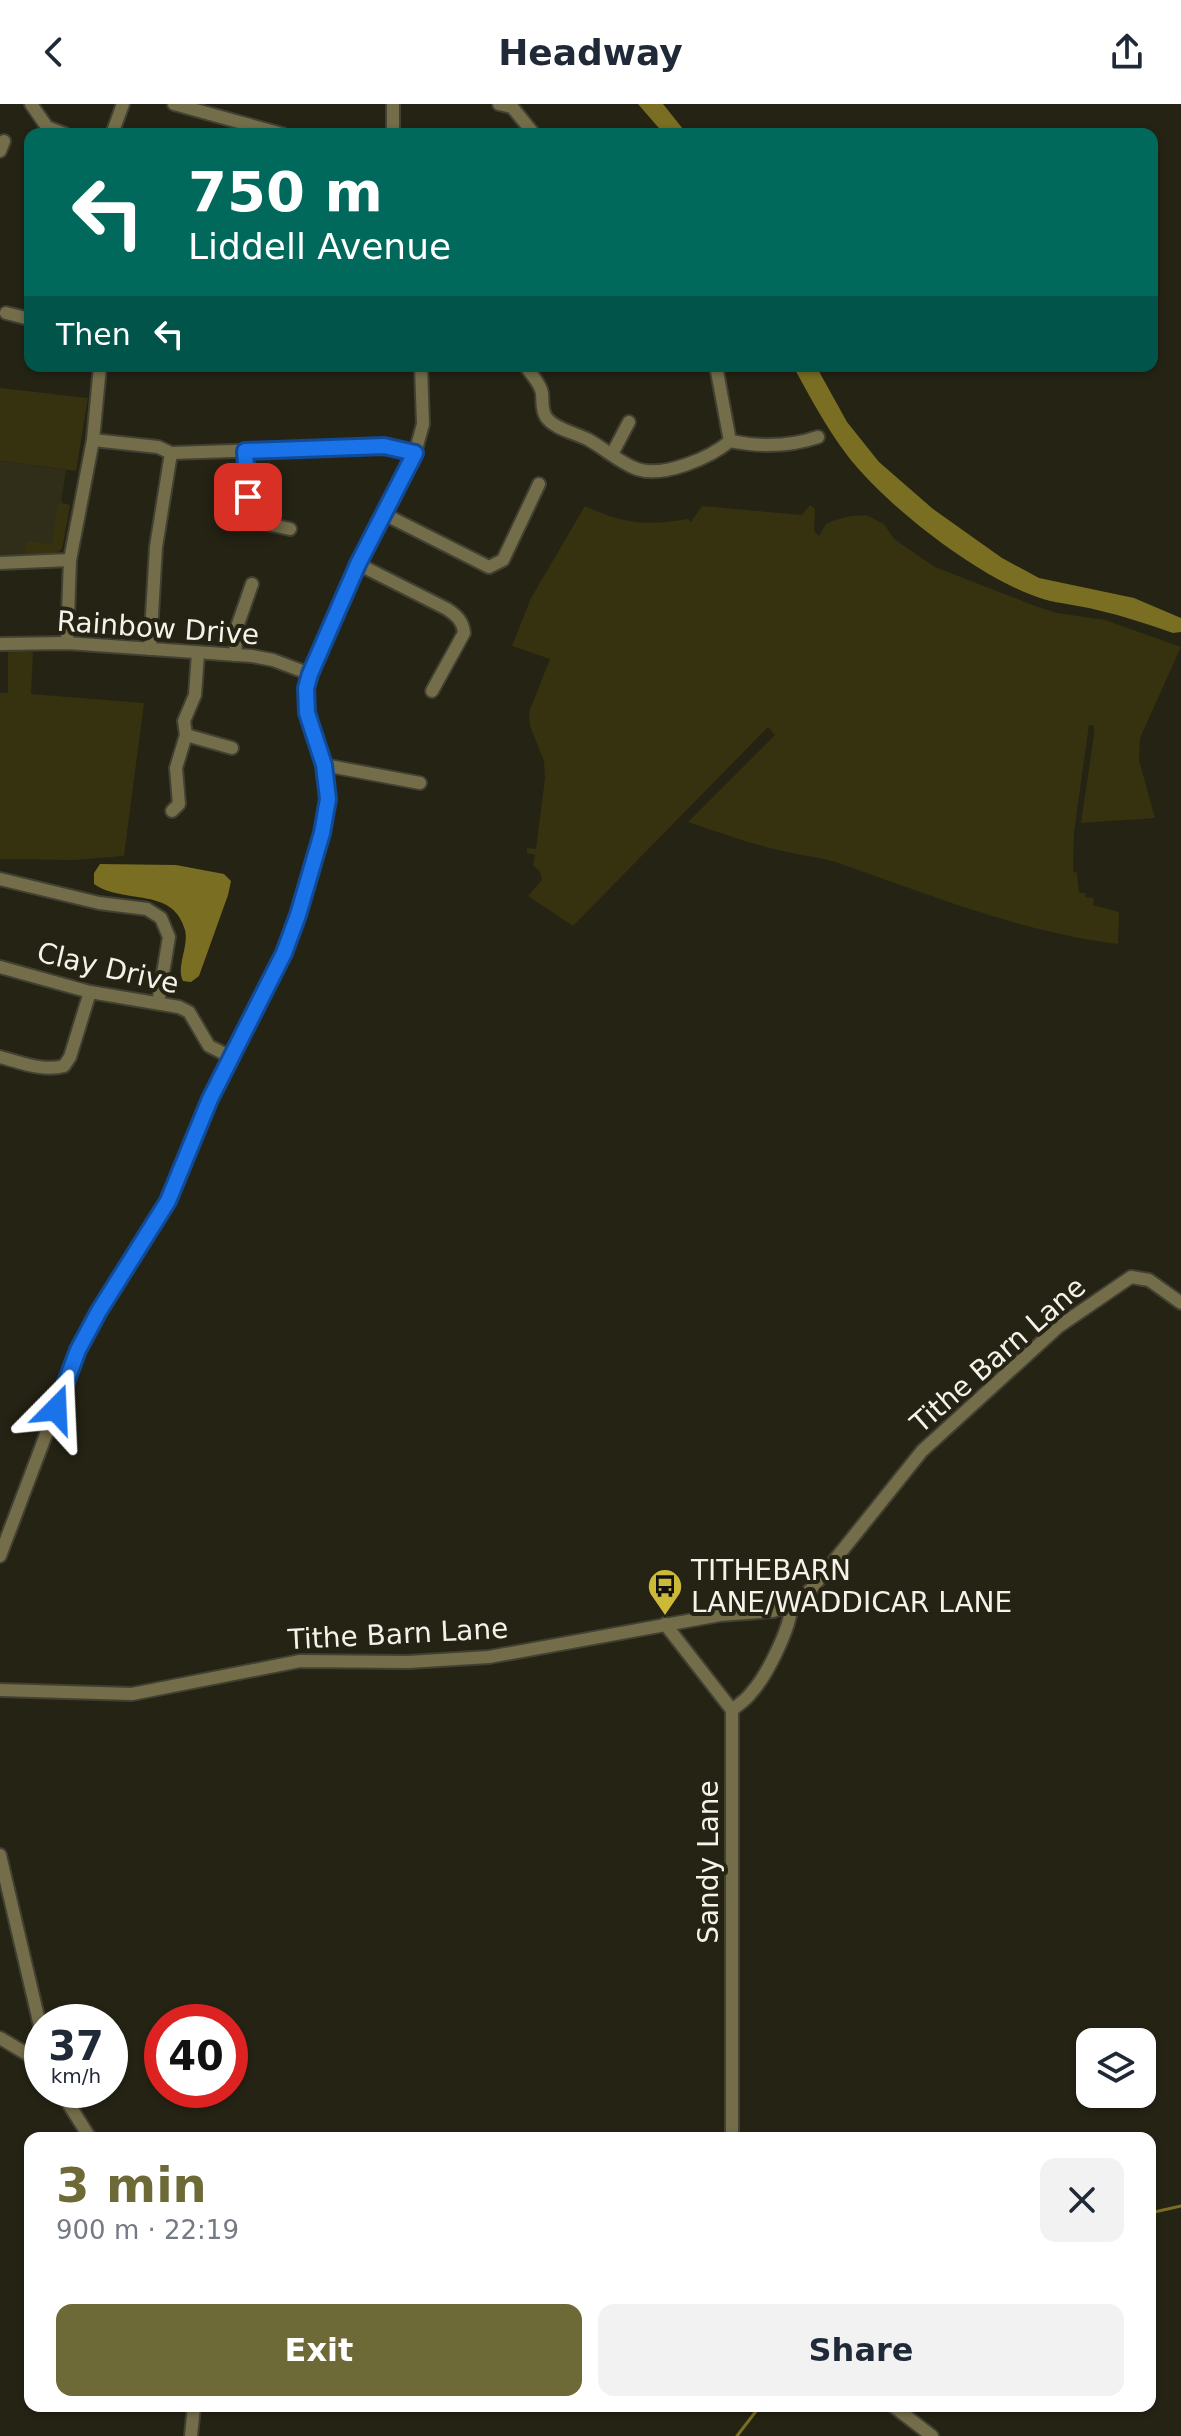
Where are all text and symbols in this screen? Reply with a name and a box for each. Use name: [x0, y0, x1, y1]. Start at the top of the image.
icon: back: [32, 30, 76, 74]
icon: share: [1105, 30, 1149, 74]
text: Headway: [498, 32, 683, 73]
text: 750 m: [188, 159, 383, 224]
icon: left: [56, 160, 160, 264]
text: Liddell Avenue: [188, 226, 451, 267]
icon: left: [147, 312, 191, 356]
text: Then: [56, 317, 131, 352]
pin: [214, 463, 282, 531]
icon: arrive: [226, 475, 270, 519]
street label: Rainbow Drive: [56, 604, 260, 652]
street label: Clay Drive: [34, 936, 182, 1000]
street label: Tithe Barn Lane: [903, 1270, 1092, 1440]
position arrow: [14, 1367, 98, 1451]
place label: TITHEBARN LANE/WADDICAR LANE: [690, 1554, 1012, 1619]
bus stop icon: TITHEBARN LANE/WADDICAR LANE: [646, 1567, 684, 1617]
street label: Tithe Barn Lane: [286, 1612, 509, 1656]
street label: Sandy Lane: [692, 1780, 725, 1944]
speed limit sign: 40: [144, 2004, 248, 2108]
text: 37: [48, 2023, 104, 2069]
map controls: [1076, 2028, 1156, 2108]
button: layers: [1076, 2028, 1156, 2108]
text: km/h: [51, 2064, 101, 2088]
text: 3 min: [56, 2157, 207, 2213]
button: close: [1040, 2158, 1124, 2242]
text: 900 m · 22:19: [56, 2215, 239, 2245]
button: Exit: [56, 2304, 582, 2396]
button: Share: [598, 2304, 1124, 2396]

